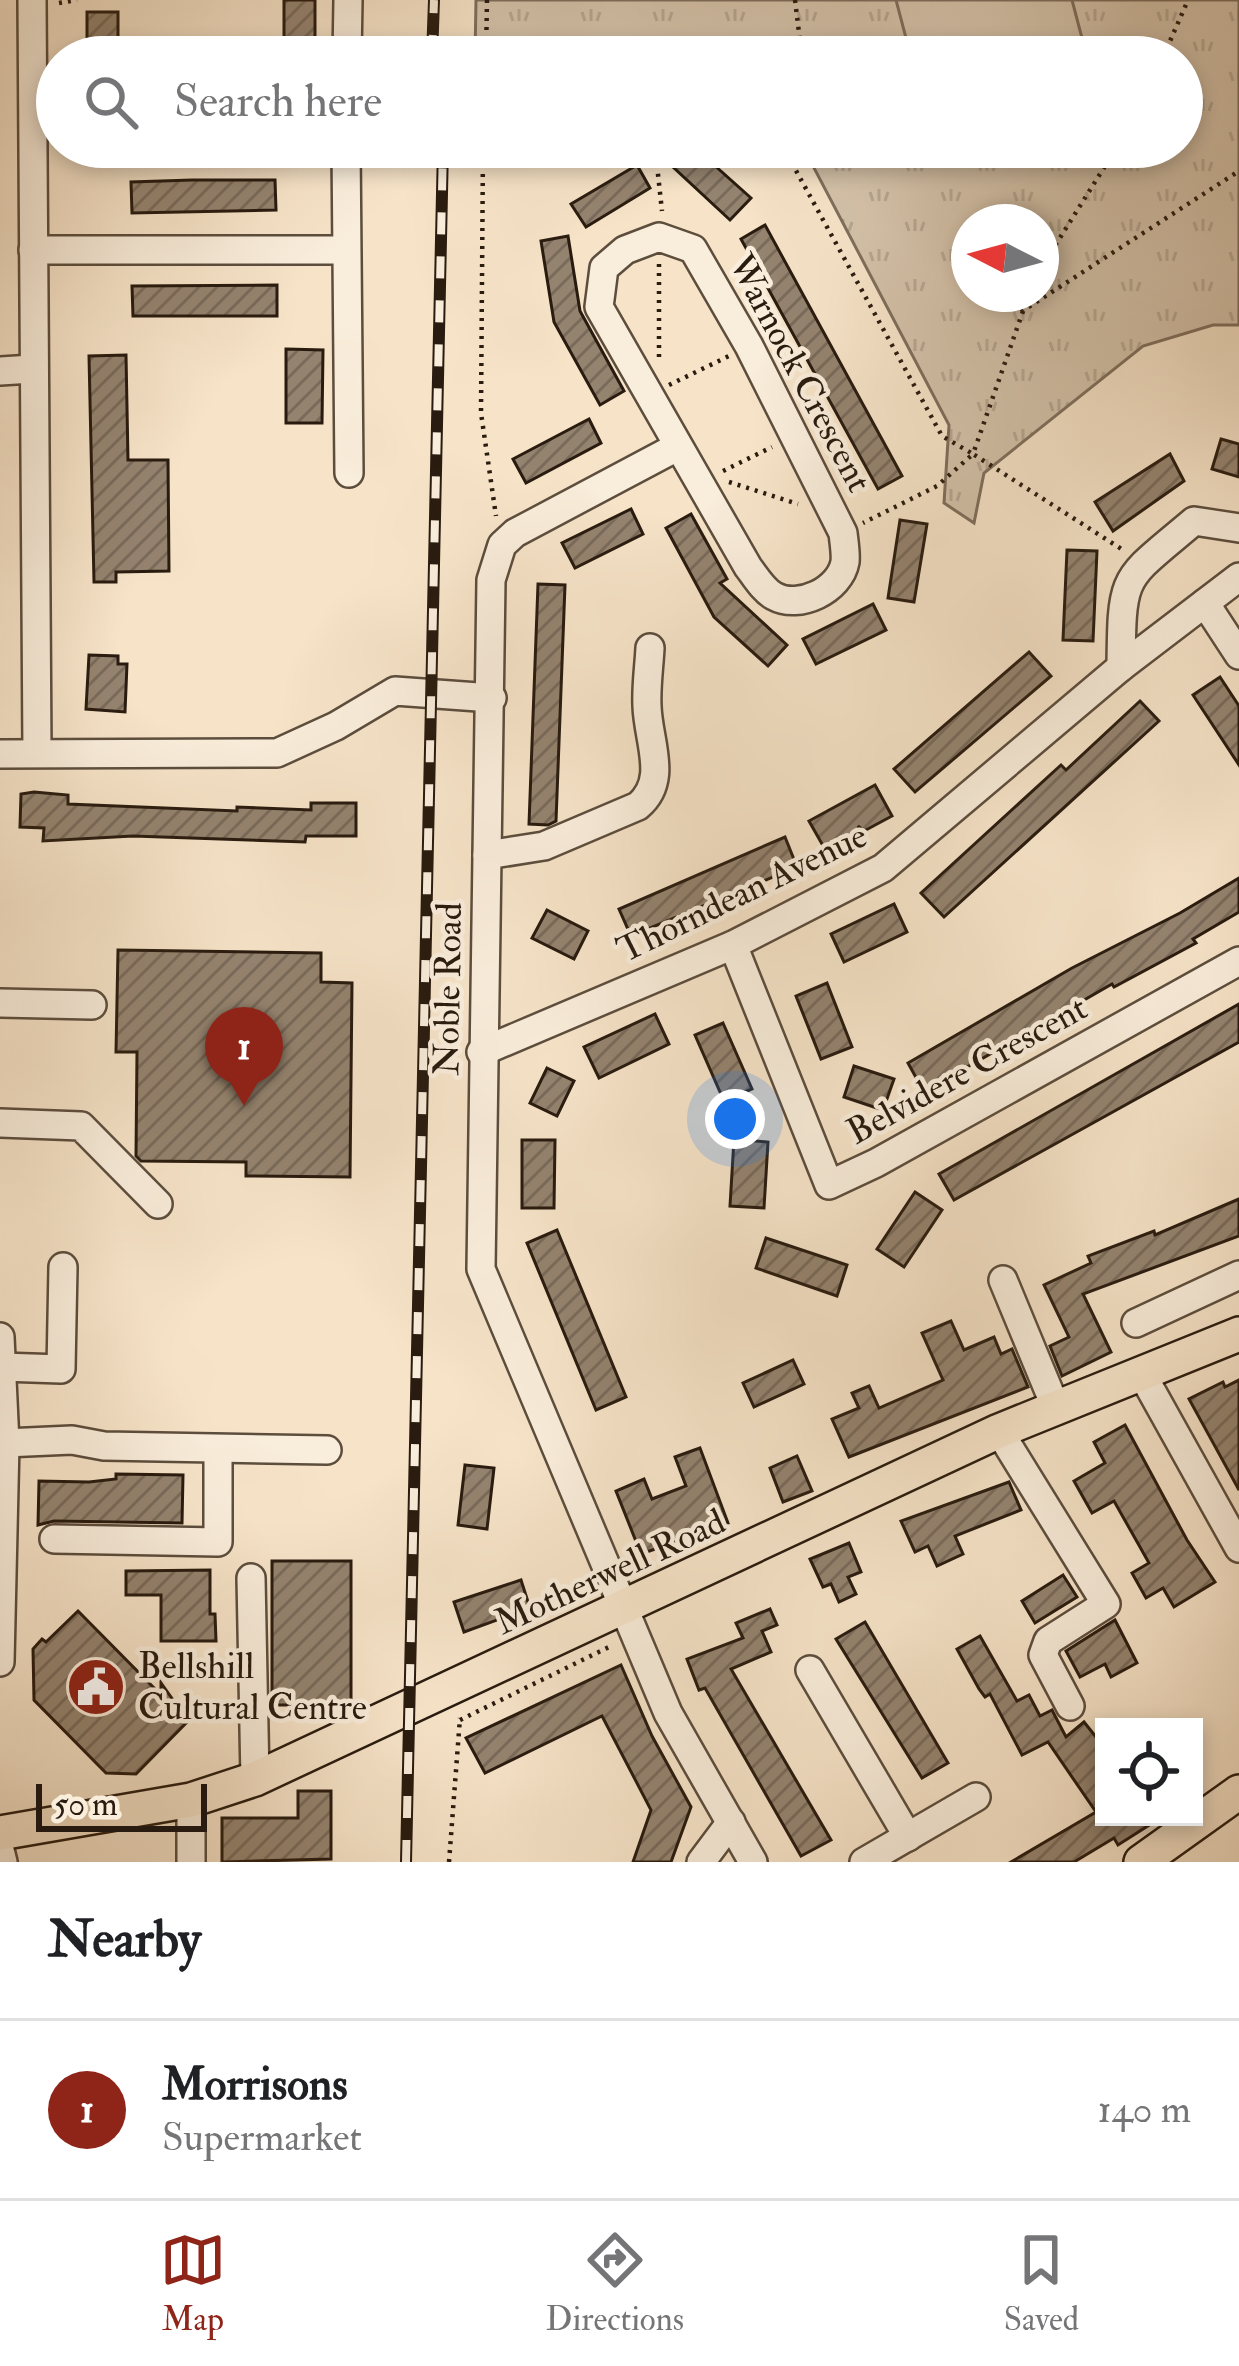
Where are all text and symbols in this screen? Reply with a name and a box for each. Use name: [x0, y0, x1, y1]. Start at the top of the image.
search box: [36, 36, 1203, 168]
icon: search: [78, 69, 144, 135]
text: Search here: [174, 74, 382, 130]
north arrow: [951, 204, 1059, 312]
street label: Warnock Crescent: [718, 245, 882, 500]
street label: Thorndean Avenue: [610, 813, 874, 973]
street label: Noble Road: [424, 902, 472, 1076]
street label: Belvidere Crescent: [839, 985, 1095, 1155]
pin: 1: [205, 1007, 283, 1106]
your location: [705, 1089, 765, 1149]
street label: Motherwell Road: [488, 1499, 732, 1645]
place label: Bellshill Cultural Centre: [138, 1644, 367, 1730]
public building icon: Bellshill Cultural Centre: [65, 1656, 127, 1718]
map controls: [1095, 1718, 1203, 1826]
button: locate: [1095, 1718, 1203, 1826]
scale bar: [36, 1778, 207, 1831]
text: 50 m: [54, 1784, 118, 1825]
text: Nearby: [48, 1908, 201, 1972]
text: Morrisons: [162, 2057, 348, 2113]
text: 1: [80, 2085, 94, 2134]
text: 140 m: [1098, 2085, 1191, 2134]
text: Supermarket: [162, 2113, 362, 2162]
tab: Map: [160, 2227, 226, 2340]
tab: Directions: [546, 2227, 684, 2340]
tab: Saved: [1004, 2227, 1079, 2340]

